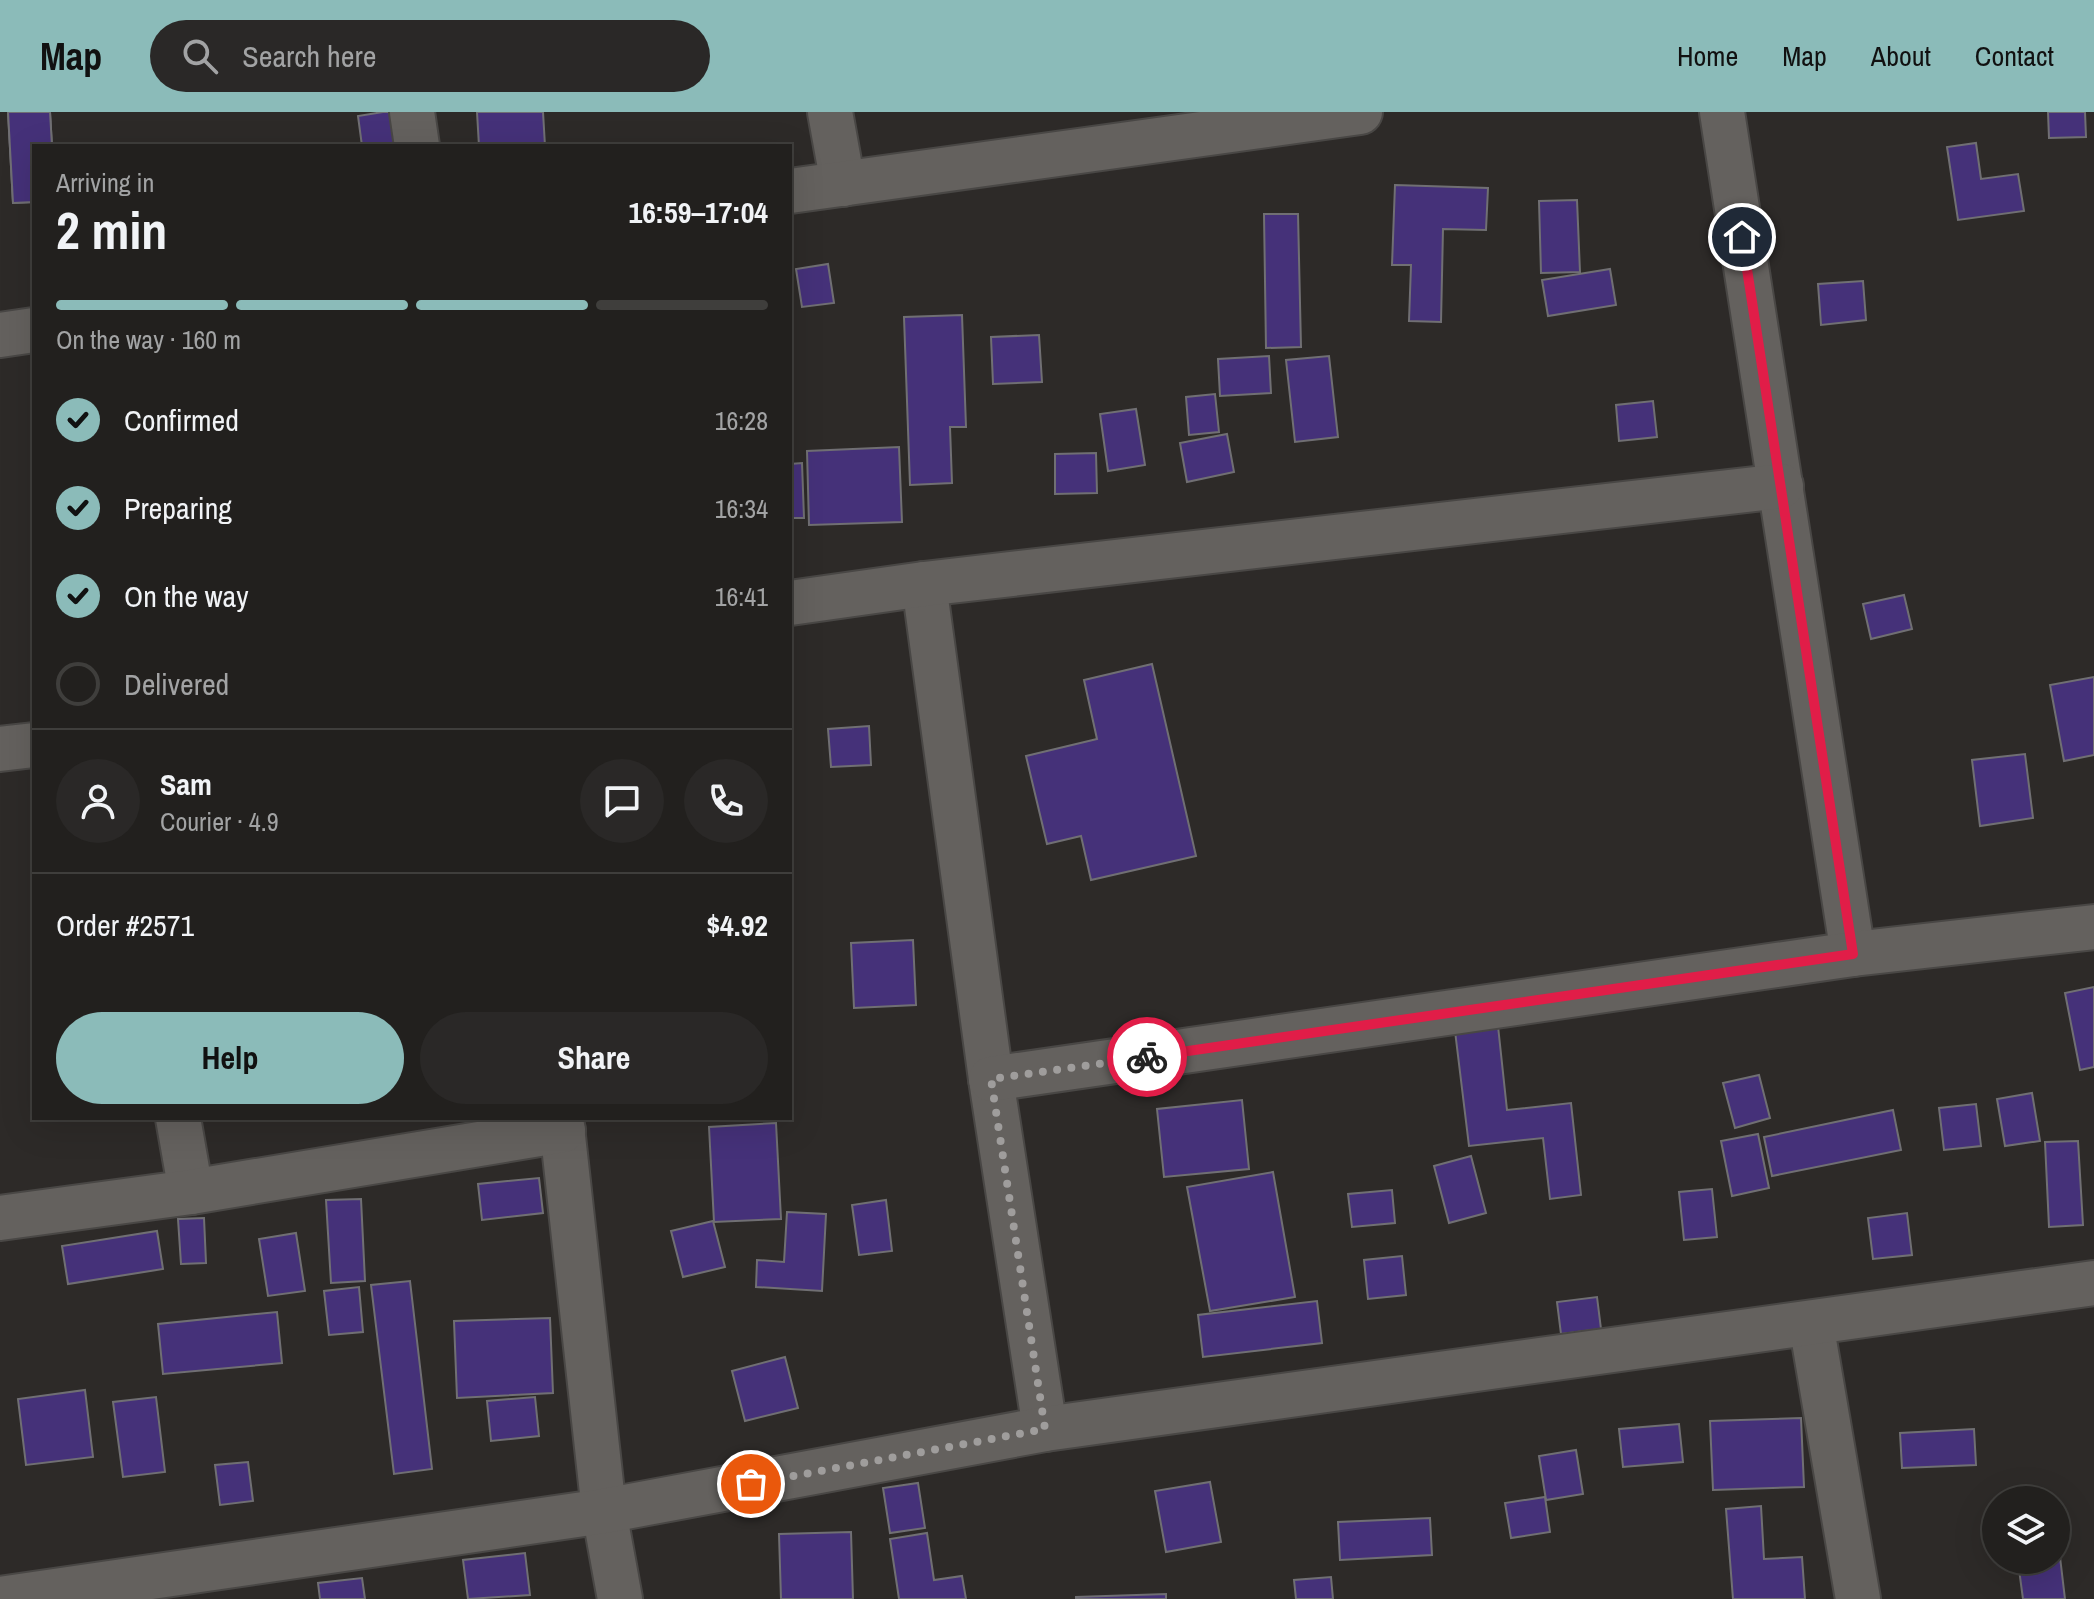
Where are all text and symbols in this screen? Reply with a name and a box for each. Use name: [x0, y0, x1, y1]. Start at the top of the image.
search box: [150, 20, 710, 92]
text: Map: [40, 31, 102, 82]
icon: search: [178, 34, 222, 78]
text: Search here: [242, 36, 376, 76]
text: Home: [1677, 37, 1738, 75]
text: Map: [1782, 37, 1827, 75]
text: About: [1871, 37, 1931, 75]
text: Contact: [1975, 37, 2054, 75]
text: Arriving in: [56, 165, 154, 200]
text: 16:59–17:04: [629, 192, 768, 232]
text: 2 min: [56, 195, 167, 265]
pin: [1708, 203, 1776, 271]
icon: home: [1720, 215, 1764, 259]
text: On the way · 160 m: [56, 322, 241, 357]
icon: check: [56, 398, 100, 442]
text: Confirmed: [124, 400, 239, 440]
text: 16:28: [715, 403, 768, 438]
icon: check: [56, 486, 100, 530]
text: Preparing: [124, 488, 232, 528]
text: 16:34: [715, 491, 768, 526]
icon: check: [56, 574, 100, 618]
text: On the way: [124, 576, 248, 616]
text: 16:41: [715, 579, 768, 614]
text: Delivered: [124, 664, 229, 704]
button: person: [56, 759, 140, 843]
button: chat: [580, 759, 664, 843]
button: phone: [684, 759, 768, 843]
text: Sam: [160, 764, 212, 804]
text: Courier · 4.9: [160, 804, 279, 839]
text: Order #2571: [56, 905, 194, 945]
text: $4.92: [706, 905, 768, 945]
button: Help: [56, 1012, 404, 1104]
button: Share: [420, 1012, 768, 1104]
courier: [1107, 1017, 1187, 1097]
icon: bike: [1125, 1035, 1169, 1079]
pin: [717, 1450, 785, 1518]
icon: bag: [729, 1462, 773, 1506]
map controls: [1982, 1486, 2070, 1574]
button: layers: [1982, 1486, 2070, 1574]

